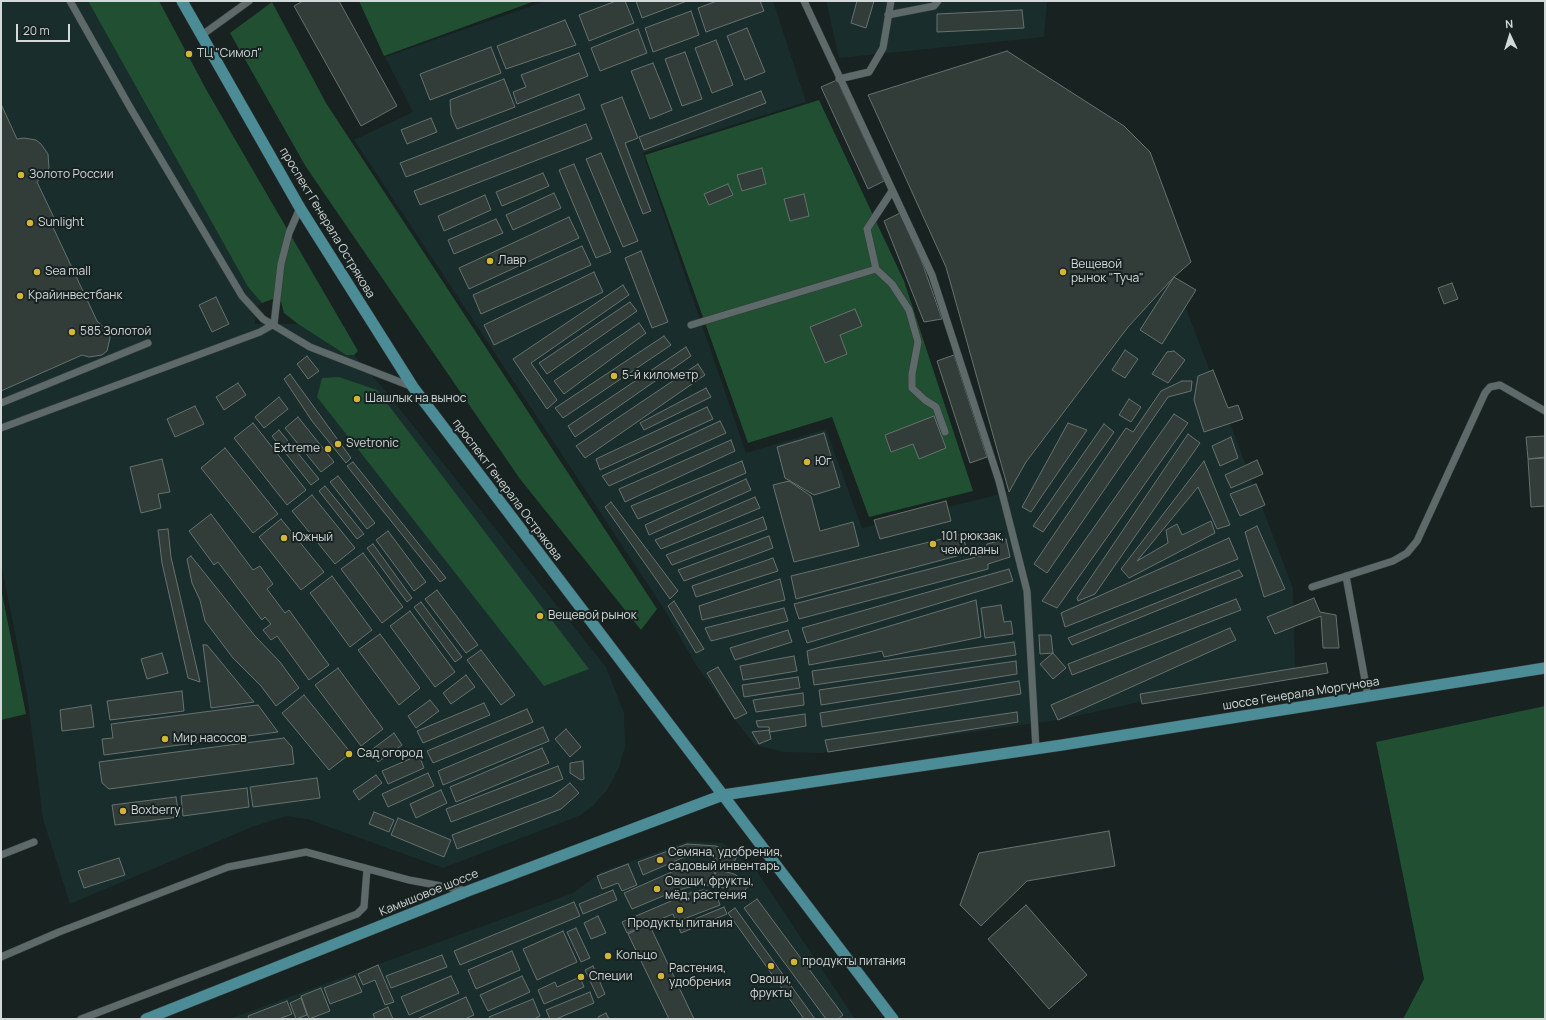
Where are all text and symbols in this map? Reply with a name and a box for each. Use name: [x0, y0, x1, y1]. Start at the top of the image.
scale bar: [18, 16, 72, 42]
north arrow: [1490, 16, 1530, 56]
text: N: [1505, 16, 1514, 31]
text: 20 m: [23, 22, 50, 39]
place label: ТЦ "Симол": [197, 47, 262, 61]
marker: ТЦ "Симол": [184, 49, 194, 59]
street label: проспект Генерала Острякова: [276, 145, 378, 301]
place label: Золото России: [29, 168, 114, 182]
marker: Золото России: [16, 170, 26, 180]
place label: Sunlight: [38, 216, 84, 230]
marker: Sunlight: [25, 218, 35, 228]
place label: Лавр: [498, 254, 527, 268]
marker: Лавр: [485, 256, 495, 266]
place label: Вещевой рынок "Туча": [1071, 258, 1144, 286]
place label: Sea mall: [45, 265, 91, 279]
marker: Sea mall: [32, 267, 42, 277]
marker: Вещевой рынок "Туча": [1058, 267, 1068, 277]
place label: Крайинвестбанк: [28, 289, 122, 303]
marker: Крайинвестбанк: [15, 291, 25, 301]
place label: 585 Золотой: [80, 325, 151, 339]
marker: 585 Золотой: [67, 327, 77, 337]
place label: 5-й километр: [622, 369, 698, 383]
marker: 5-й километр: [609, 371, 619, 381]
place label: Шашлык на вынос: [365, 392, 466, 406]
marker: Шашлык на вынос: [352, 394, 362, 404]
street label: проспект Генерала Острякова: [449, 416, 565, 564]
place label: Svetronic: [346, 437, 399, 451]
marker: Svetronic: [333, 439, 343, 449]
place label: Extreme: [274, 442, 320, 456]
marker: Extreme: [323, 444, 333, 454]
place label: Юг: [815, 455, 832, 469]
marker: Юг: [802, 457, 812, 467]
place label: 101 рюкзак, чемоданы: [941, 530, 1005, 558]
place label: Южный: [292, 531, 333, 545]
marker: Южный: [279, 533, 289, 543]
marker: 101 рюкзак, чемоданы: [928, 539, 938, 549]
place label: Вещевой рынок: [548, 609, 637, 623]
marker: Вещевой рынок: [535, 611, 545, 621]
street label: шоссе Генерала Моргунова: [1222, 674, 1380, 714]
place label: Мир насосов: [173, 732, 247, 746]
marker: Мир насосов: [160, 734, 170, 744]
place label: Сад огород: [357, 747, 423, 761]
marker: Сад огород: [344, 749, 354, 759]
place label: Boxberry: [131, 804, 181, 818]
marker: Boxberry: [118, 806, 128, 816]
place label: Семяна, удобрения, садовый инвентарь: [668, 846, 783, 874]
marker: Семяна, удобрения, садовый инвентарь: [655, 855, 665, 865]
street label: Камышовое шоссе: [377, 867, 481, 919]
place label: Овощи, фрукты, мёд, растения: [665, 875, 754, 903]
marker: Овощи, фрукты, мёд, растения: [652, 884, 662, 894]
marker: Продукты питания: [675, 905, 685, 915]
place label: Продукты питания: [627, 917, 733, 931]
place label: Кольцо: [616, 949, 657, 963]
marker: Кольцо: [603, 951, 613, 961]
place label: продукты питания: [802, 955, 906, 969]
marker: продукты питания: [789, 957, 799, 967]
marker: Овощи, фрукты: [766, 961, 776, 971]
place label: Растения, удобрения: [669, 962, 731, 990]
place label: Специи: [589, 970, 632, 984]
marker: Растения, удобрения: [656, 971, 666, 981]
marker: Специи: [576, 972, 586, 982]
place label: Овощи, фрукты: [750, 973, 792, 1001]

